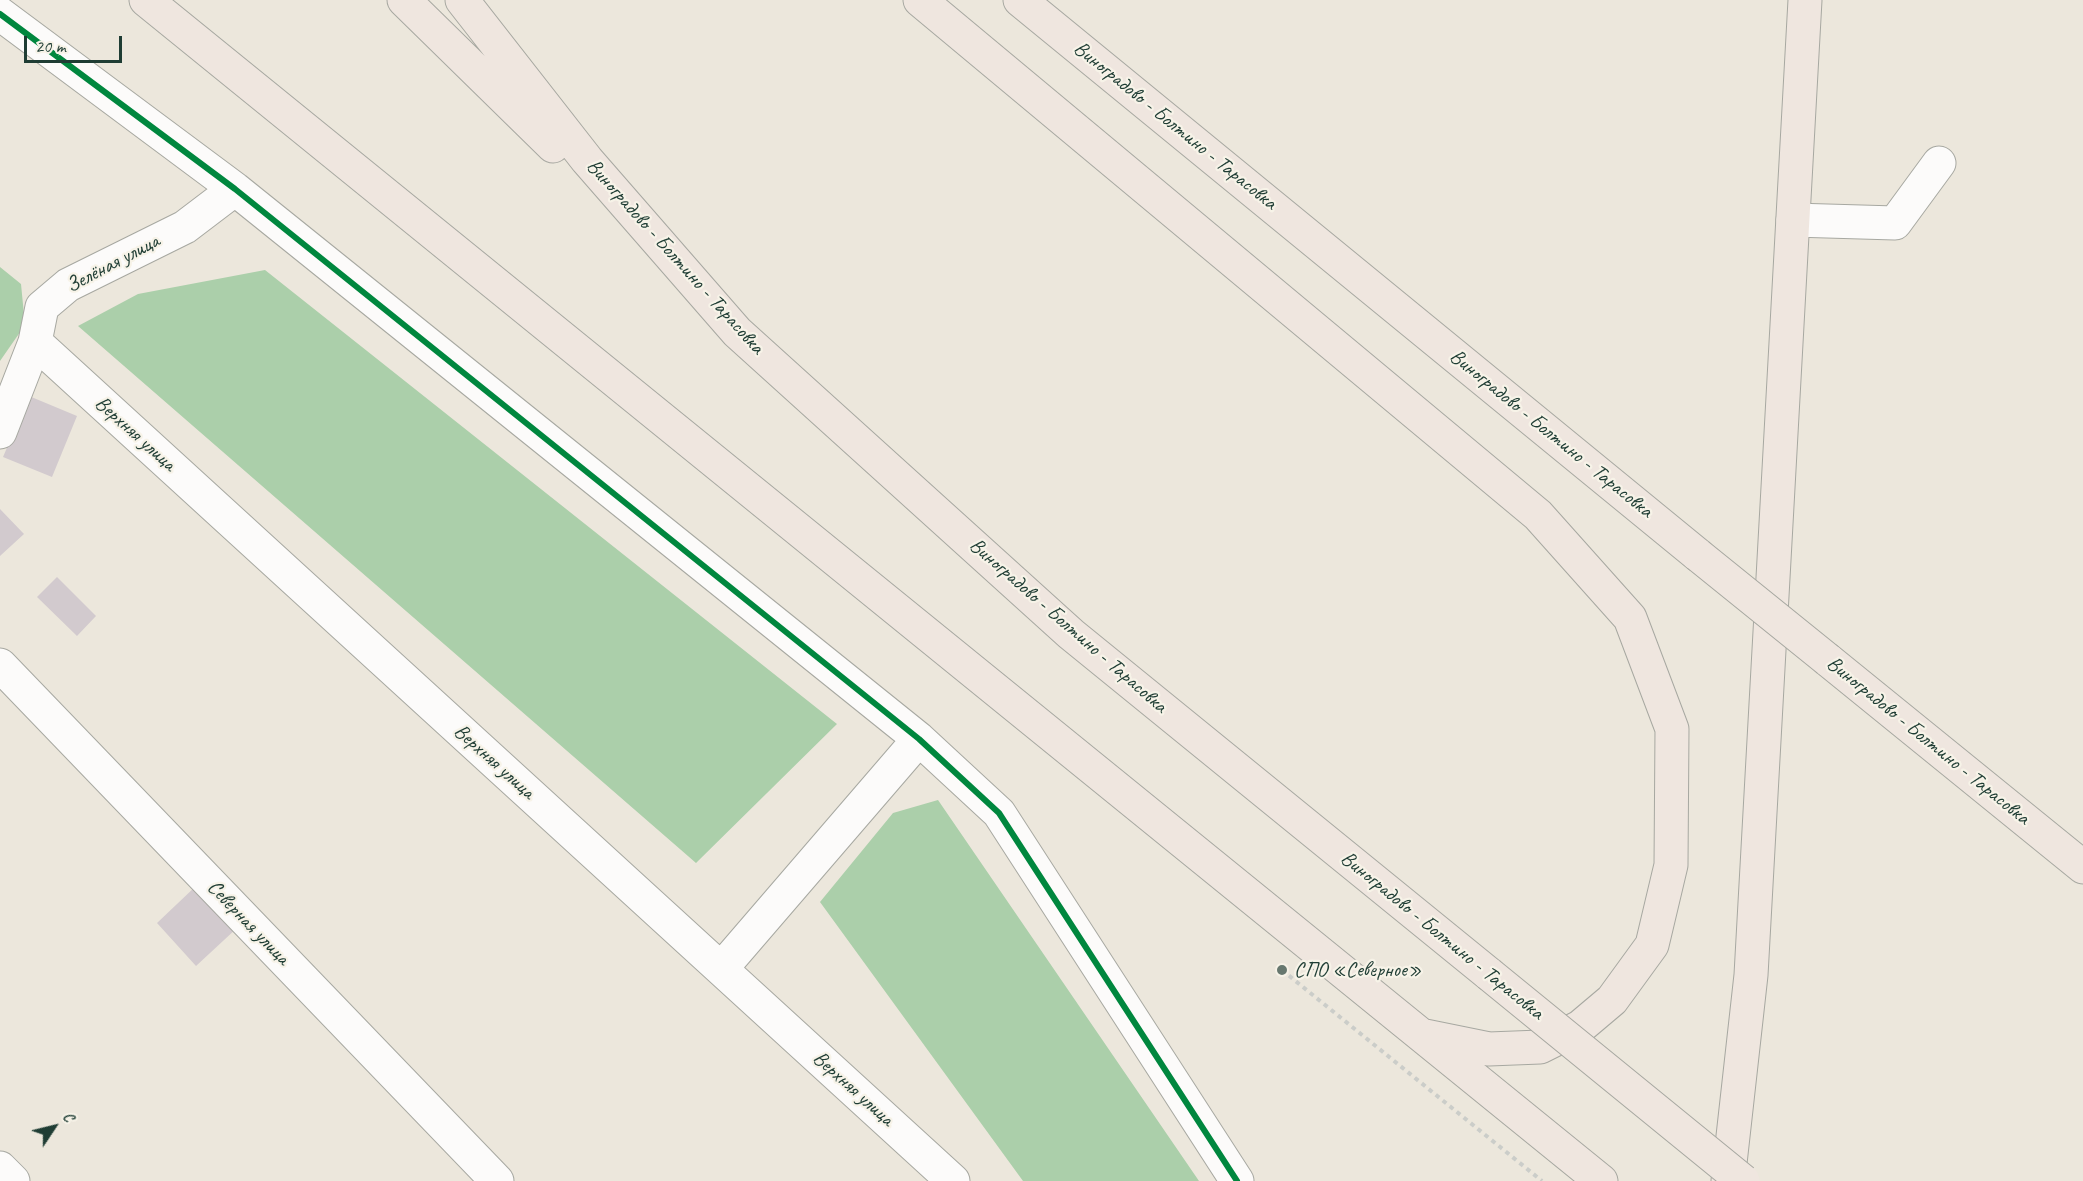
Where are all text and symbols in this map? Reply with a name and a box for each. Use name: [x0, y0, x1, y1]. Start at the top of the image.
scale bar: [27, 24, 124, 62]
text: 20 m: [35, 35, 66, 57]
street label: Виноградово - Болтино - Тарасовка: [1068, 36, 1282, 216]
street label: Виноградово - Болтино - Тарасовка: [581, 154, 769, 360]
street label: Зелёная улица: [62, 229, 164, 299]
street label: Виноградово - Болтино - Тарасовка: [1444, 344, 1658, 524]
street label: Верхняя улица: [89, 391, 181, 477]
street label: Виноградово - Болтино - Тарасовка: [964, 533, 1172, 719]
street label: Виноградово - Болтино - Тарасовка: [1821, 651, 2035, 831]
street label: Верхняя улица: [448, 719, 540, 805]
street label: Виноградово - Болтино - Тарасовка: [1335, 846, 1549, 1026]
street label: Северная улица: [201, 875, 295, 971]
place label: СПО «Северное»: [1294, 957, 1422, 983]
marker: СПО «Северное»: [1275, 963, 1289, 977]
street label: Верхняя улица: [807, 1046, 899, 1132]
north arrow: [24, 1097, 84, 1157]
text: С: [58, 1108, 79, 1126]

